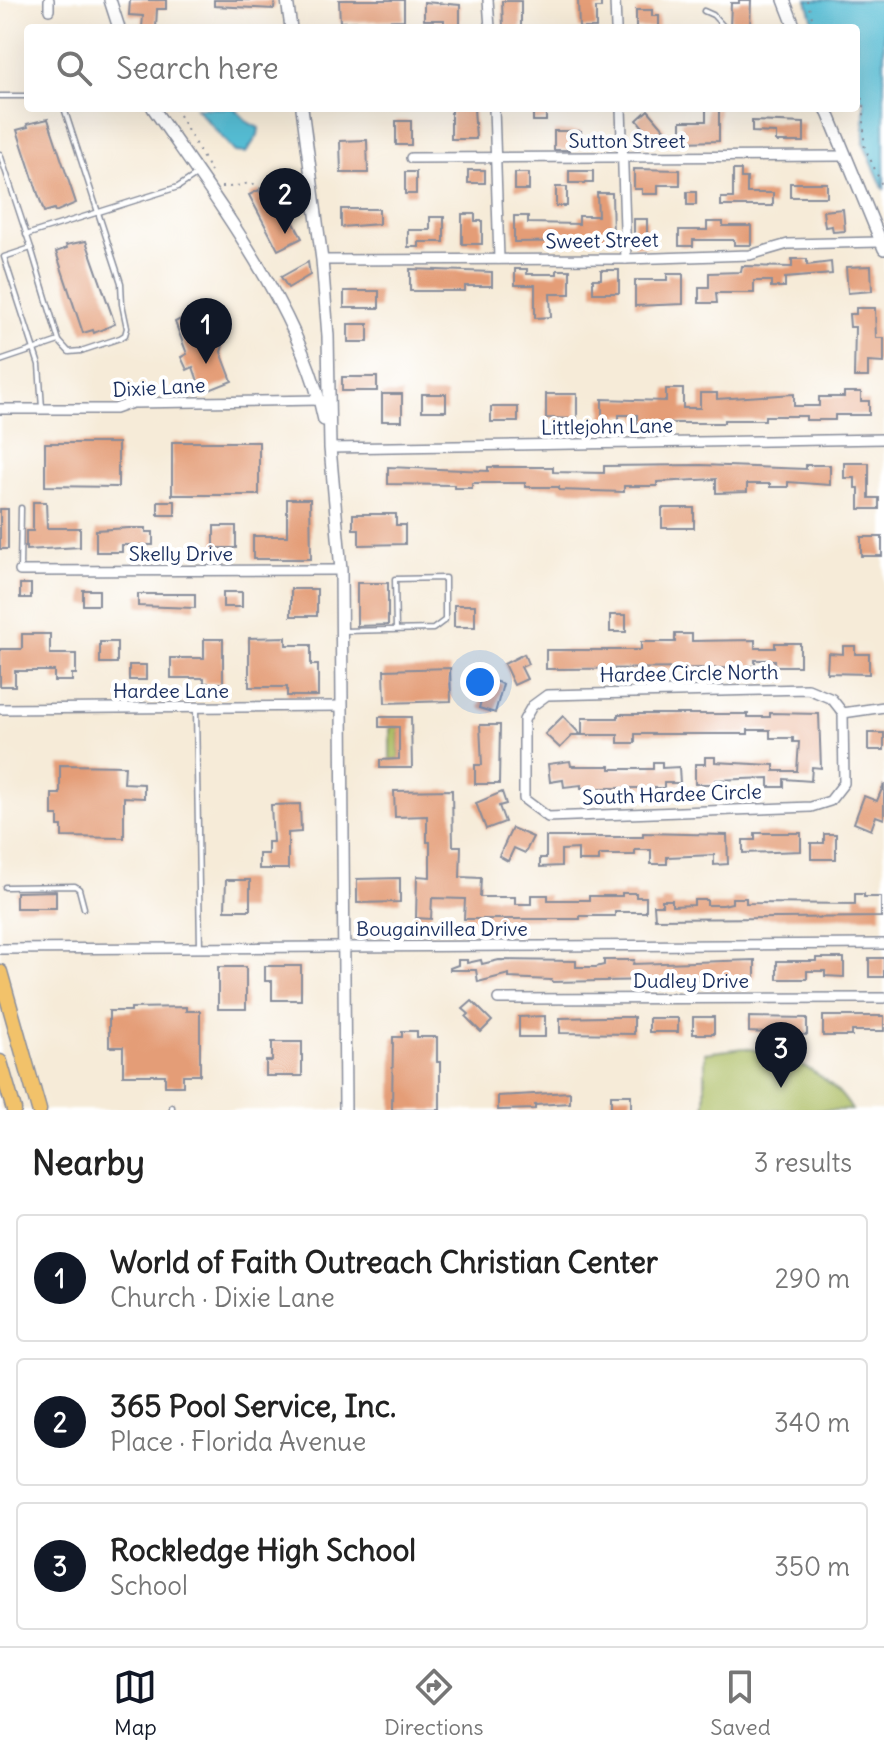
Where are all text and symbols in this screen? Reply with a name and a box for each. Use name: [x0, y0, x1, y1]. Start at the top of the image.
search box: [24, 24, 860, 112]
icon: search: [52, 46, 96, 90]
text: Search here: [116, 49, 279, 87]
street label: Sutton Street: [568, 128, 686, 153]
pin: 2: [259, 168, 311, 234]
street label: Sweet Street: [545, 227, 659, 253]
pin: 1: [180, 298, 232, 364]
street label: Dixie Lane: [112, 372, 206, 402]
street label: Littlejohn Lane: [541, 412, 673, 440]
street label: Skelly Drive: [129, 541, 233, 566]
street label: Hardee Circle North: [599, 659, 779, 687]
your location: [460, 662, 500, 702]
street label: Hardee Lane: [113, 678, 229, 703]
street label: South Hardee Circle: [582, 778, 762, 810]
street label: Bougainvillea Drive: [356, 916, 528, 941]
street label: Dudley Drive: [633, 968, 749, 993]
pin: 3: [755, 1022, 807, 1088]
text: Nearby: [32, 1141, 145, 1184]
text: 3 results: [754, 1146, 852, 1179]
text: World of Faith Outreach Christian Center: [110, 1243, 658, 1281]
text: 1: [55, 1262, 65, 1295]
text: 290 m: [775, 1262, 850, 1295]
text: Church · Dixie Lane: [110, 1281, 335, 1314]
text: 365 Pool Service, Inc.: [110, 1387, 396, 1425]
text: 2: [53, 1406, 67, 1439]
text: 340 m: [774, 1406, 850, 1439]
text: Place · Florida Avenue: [110, 1425, 366, 1458]
text: Rockledge High School: [110, 1531, 416, 1569]
text: 3: [53, 1550, 67, 1583]
text: 350 m: [774, 1550, 850, 1583]
text: School: [110, 1569, 188, 1602]
tab: Map: [113, 1665, 157, 1741]
tab: Directions: [384, 1665, 484, 1741]
tab: Saved: [710, 1665, 771, 1741]

